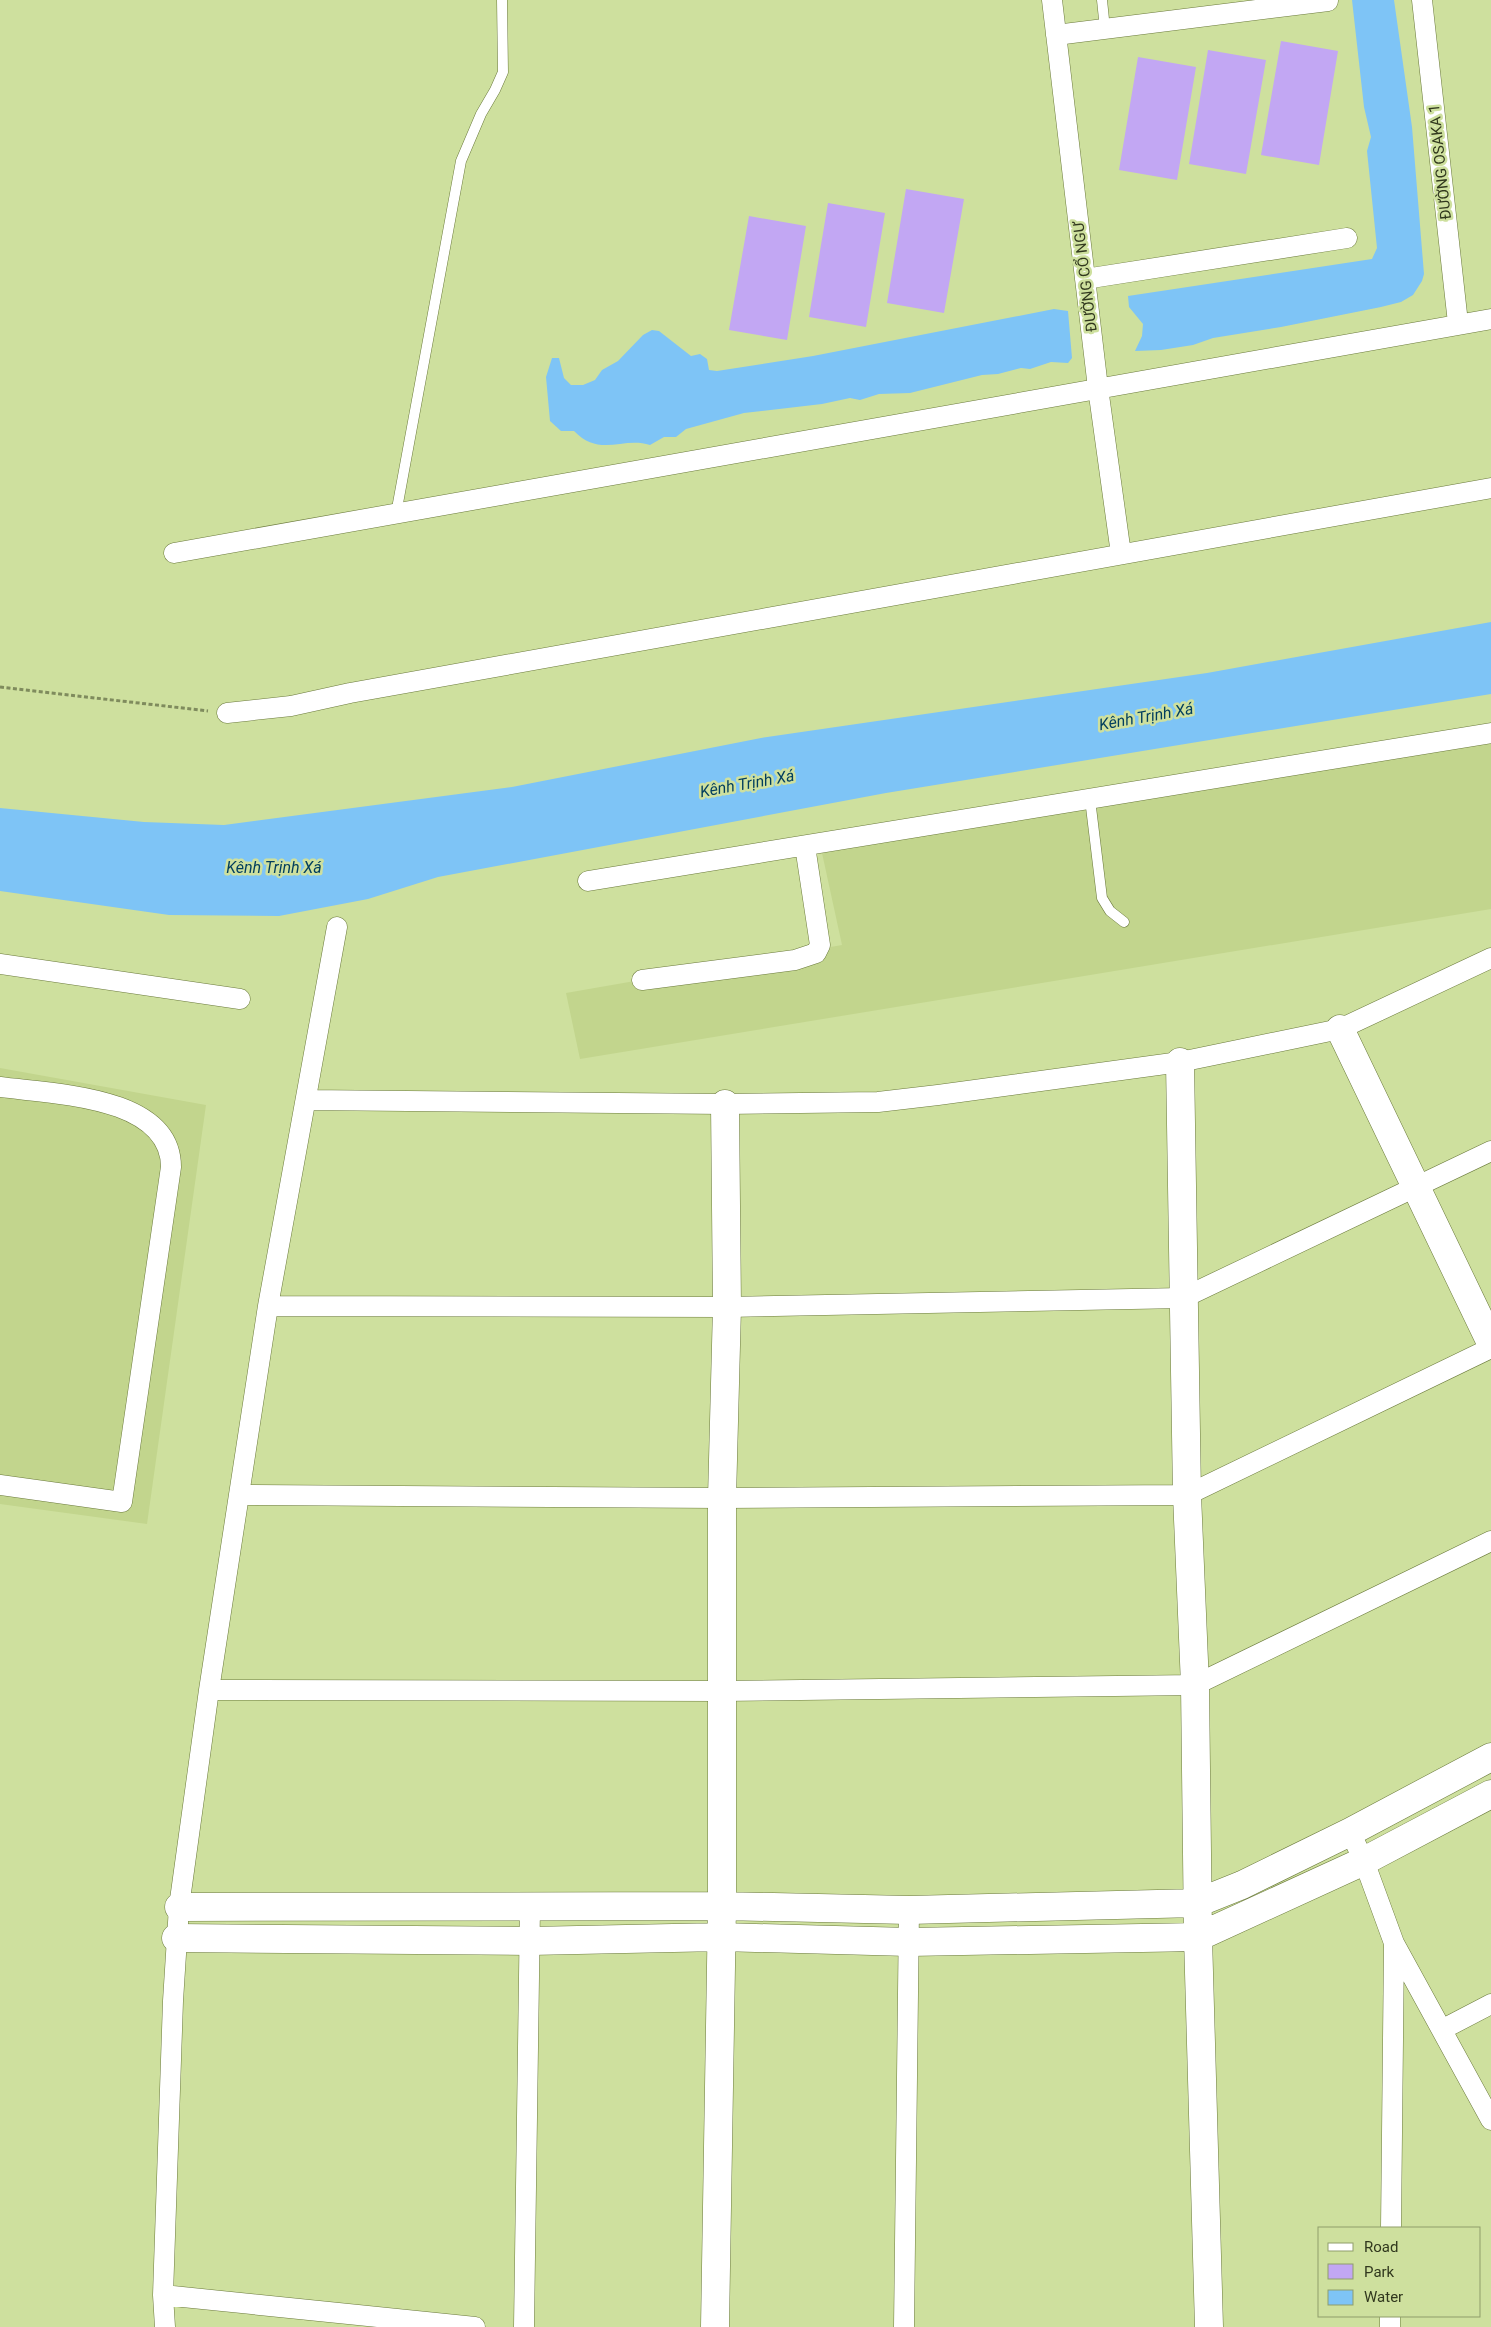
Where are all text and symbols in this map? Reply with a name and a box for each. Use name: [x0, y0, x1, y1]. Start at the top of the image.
street label: ĐƯỜNG OSAKA 1: [1425, 103, 1455, 221]
street label: ĐƯỜNG CỔ NGƯ: [1068, 219, 1101, 333]
water label: Kênh Trịnh Xá: [1097, 699, 1195, 734]
water label: Kênh Trịnh Xá: [698, 766, 796, 801]
water label: Kênh Trịnh Xá: [226, 858, 322, 877]
legend: [1318, 2227, 1481, 2317]
text: Road: [1364, 2238, 1398, 2256]
text: Park: [1364, 2263, 1395, 2281]
text: Water: [1364, 2288, 1403, 2306]

